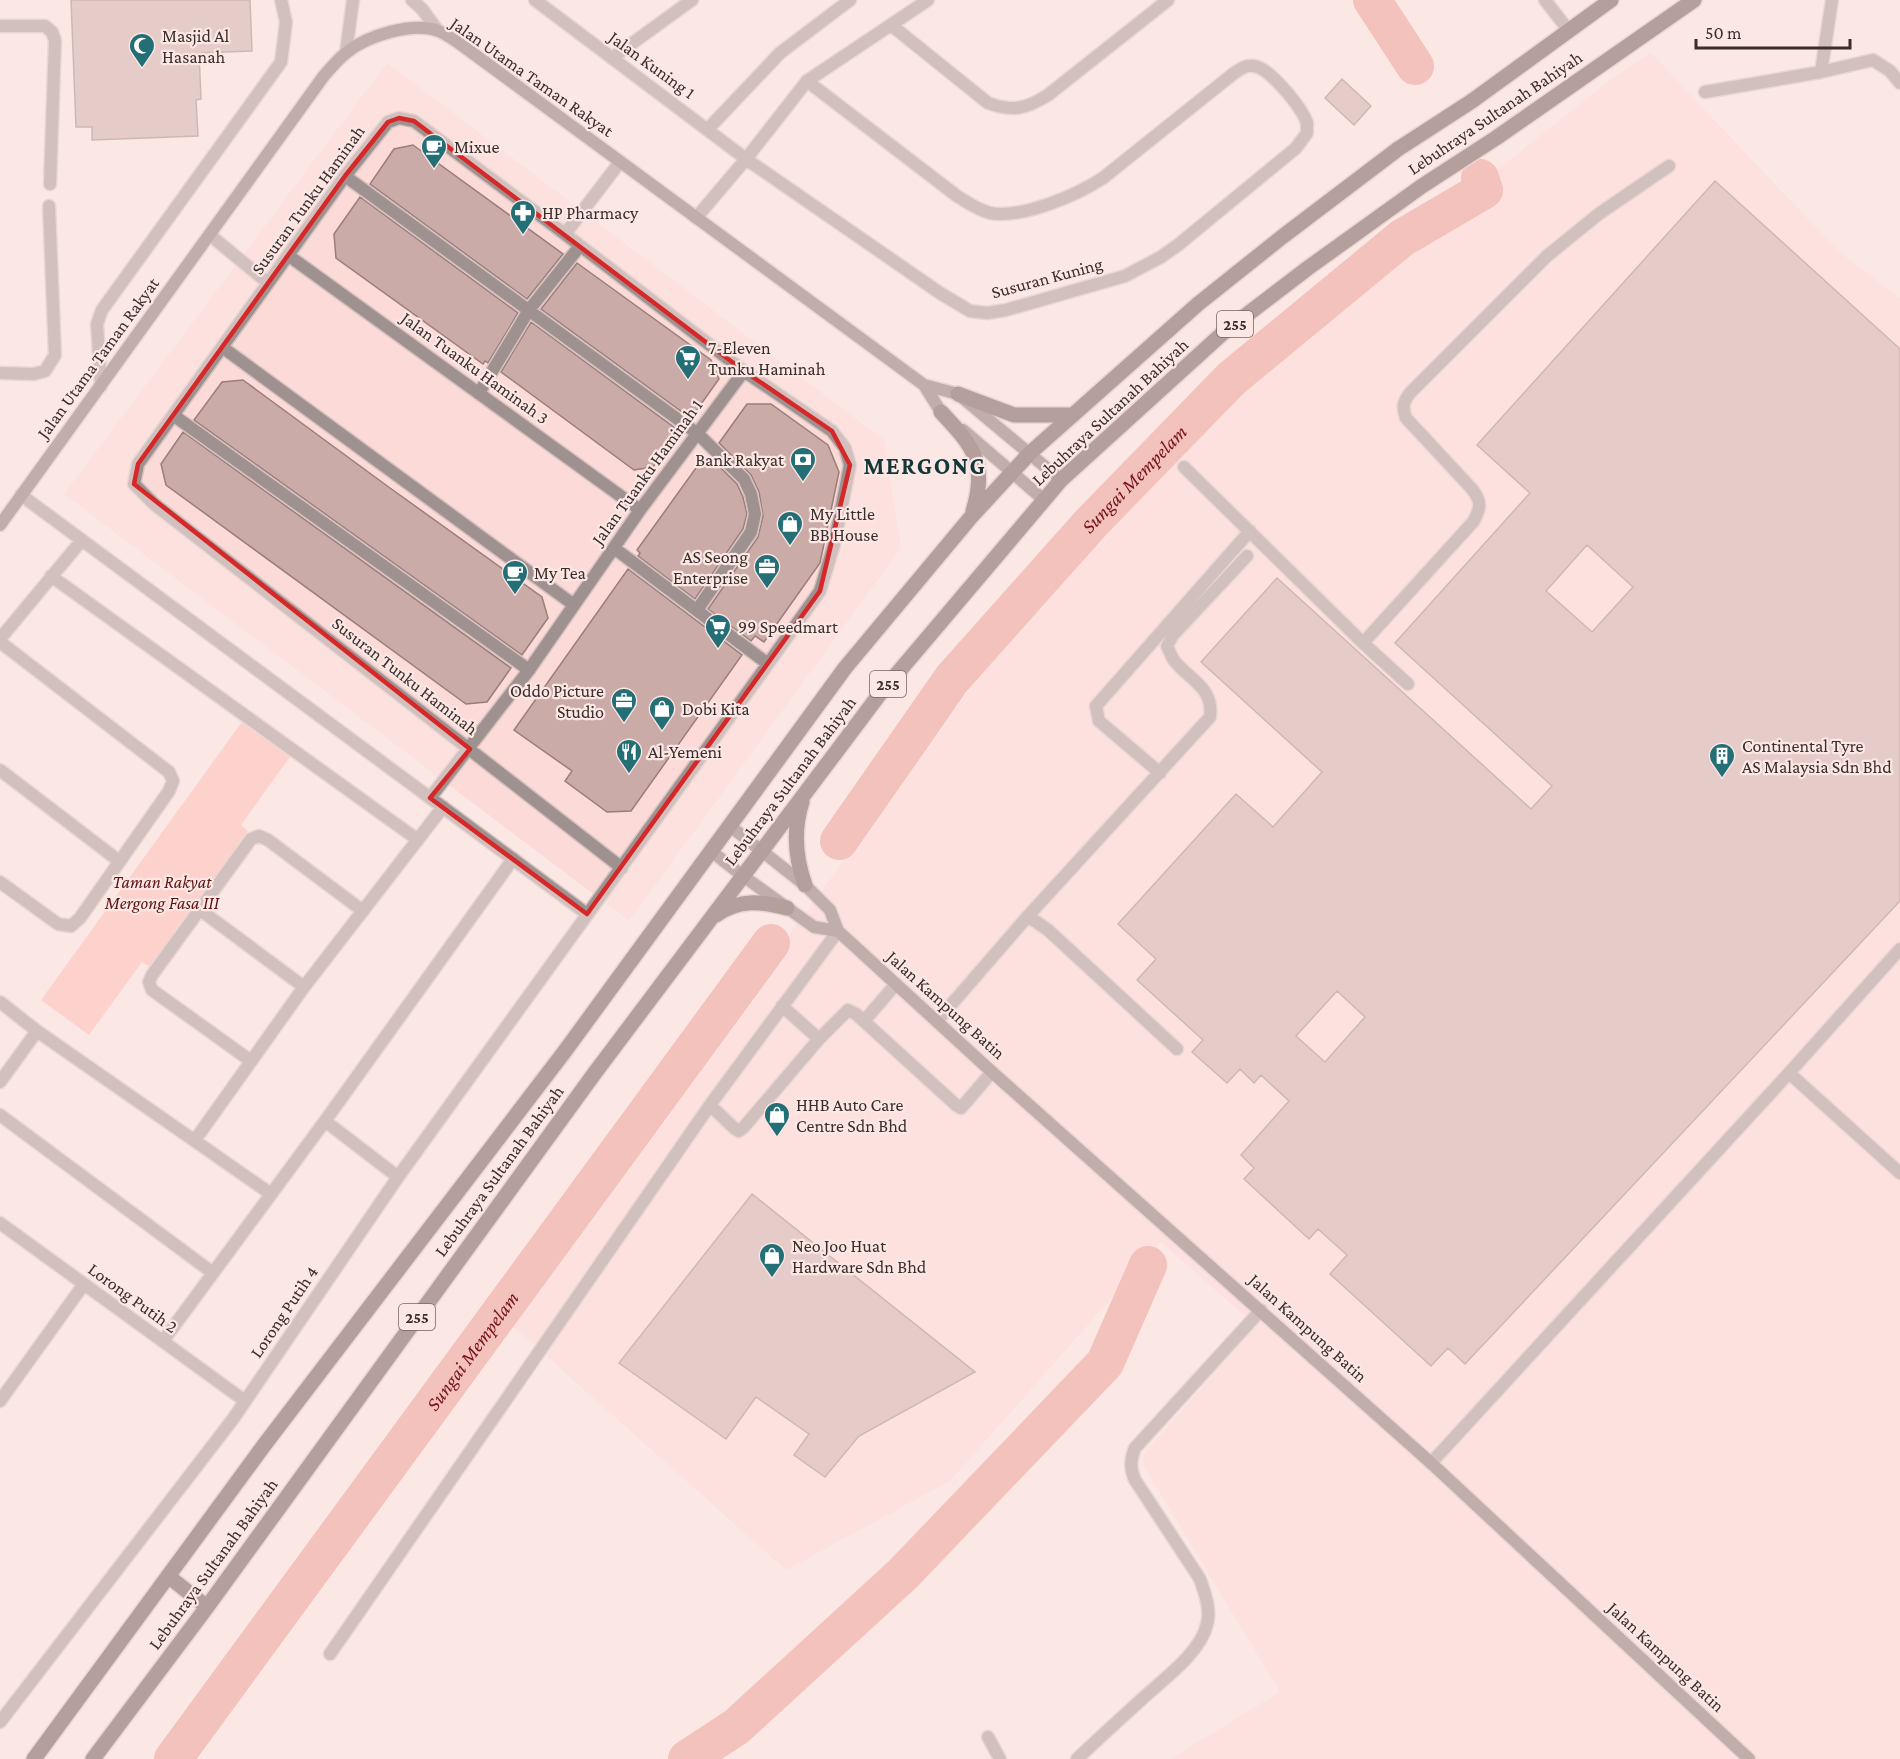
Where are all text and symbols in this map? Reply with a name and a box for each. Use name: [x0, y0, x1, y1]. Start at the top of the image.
street label: Jalan Utama Taman Rakyat: [445, 12, 618, 141]
scale bar: [1696, 12, 1850, 50]
text: 50 m: [1705, 23, 1742, 43]
place label: Masjid Al Hasanah: [162, 26, 230, 67]
street label: Jalan Kuning 1: [603, 26, 699, 103]
mosque icon: Masjid Al Hasanah: [127, 31, 157, 69]
street label: Lebuhraya Sultanah Bahiyah: [1404, 47, 1586, 179]
street label: Susuran Tunku Haminah: [247, 121, 369, 278]
cafe icon: Mixue: [419, 132, 449, 170]
place label: Mixue: [454, 137, 499, 157]
pharmacy icon: HP Pharmacy: [508, 198, 538, 236]
place label: HP Pharmacy: [542, 203, 639, 223]
street label: Susuran Kuning: [989, 253, 1105, 302]
street label: Jalan Utama Taman Rakyat: [32, 273, 164, 444]
street label: Jalan Tuanku Haminah 3: [396, 307, 553, 428]
road number: 255: [1217, 311, 1253, 337]
street label: Lebuhraya Sultanah Bahiyah: [1028, 334, 1192, 490]
place label: 7-Eleven Tunku Haminah: [708, 338, 826, 379]
supermarket icon: 7-Eleven Tunku Haminah: [673, 343, 703, 381]
street label: Jalan Tuanku Haminah 1: [586, 395, 706, 550]
water label: Sungai Mempelam: [1077, 420, 1191, 537]
bank icon: Bank Rakyat: [788, 445, 818, 483]
place label: Bank Rakyat: [695, 450, 785, 470]
district label: MERGONG: [863, 452, 987, 479]
place label: My Little BB House: [810, 504, 878, 545]
shop icon: My Little BB House: [775, 509, 805, 547]
place label: AS Seong Enterprise: [673, 547, 748, 588]
office icon: AS Seong Enterprise: [752, 552, 782, 590]
cafe icon: My Tea: [500, 558, 530, 596]
place label: My Tea: [534, 563, 586, 583]
supermarket icon: 99 Speedmart: [703, 612, 733, 650]
street label: Susuran Tunku Haminah: [328, 613, 482, 739]
place label: 99 Speedmart: [738, 617, 839, 637]
road number: 255: [870, 671, 906, 697]
place label: Oddo Picture Studio: [510, 681, 604, 722]
office icon: Oddo Picture Studio: [609, 686, 639, 724]
street label: Lebuhraya Sultanah Bahiyah: [720, 692, 860, 869]
shop icon: Dobi Kita: [647, 694, 677, 732]
place label: Dobi Kita: [682, 699, 750, 719]
place label: Continental Tyre AS Malaysia Sdn Bhd: [1742, 736, 1892, 777]
restaurant icon: Al-Yemeni: [614, 737, 644, 775]
building icon: Continental Tyre AS Malaysia Sdn Bhd: [1707, 741, 1737, 779]
place label: Al-Yemeni: [648, 742, 722, 762]
park label: Taman Rakyat Mergong Fasa III: [104, 872, 220, 913]
street label: Jalan Kampung Batin: [881, 945, 1009, 1063]
street label: Lebuhraya Sultanah Bahiyah: [430, 1081, 568, 1260]
place label: HHB Auto Care Centre Sdn Bhd: [796, 1095, 908, 1136]
shop icon: HHB Auto Care Centre Sdn Bhd: [762, 1100, 792, 1138]
place label: Neo Joo Huat Hardware Sdn Bhd: [792, 1236, 927, 1277]
shop icon: Neo Joo Huat Hardware Sdn Bhd: [757, 1241, 787, 1279]
street label: Lorong Putih 2: [84, 1259, 182, 1337]
street label: Lorong Putih 4: [246, 1262, 322, 1362]
street label: Jalan Kampung Batin: [1243, 1268, 1371, 1386]
water label: Sungai Mempelam: [421, 1287, 523, 1415]
road number: 255: [399, 1304, 435, 1330]
street label: Lebuhraya Sultanah Bahiyah: [144, 1474, 282, 1653]
street label: Jalan Kampung Batin: [1602, 1597, 1729, 1716]

